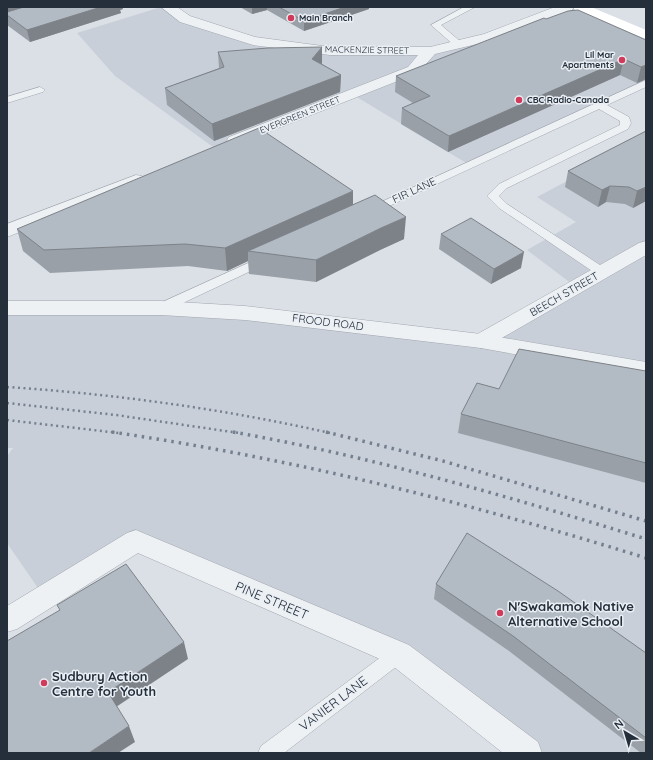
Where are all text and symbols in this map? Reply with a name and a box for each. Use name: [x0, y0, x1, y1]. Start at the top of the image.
place label: Main Branch: [299, 12, 353, 23]
marker: Main Branch: [286, 13, 296, 23]
street label: MACKENZIE STREET: [325, 43, 410, 56]
place label: Lil Mar Apartments: [562, 49, 615, 70]
marker: Lil Mar Apartments: [617, 55, 627, 65]
street label: EVERGREEN STREET: [258, 93, 342, 136]
place label: CBC Radio-Canada: [527, 94, 609, 105]
marker: CBC Radio-Canada: [514, 95, 524, 105]
street label: FIR LANE: [390, 174, 438, 206]
street label: BEECH STREET: [527, 268, 601, 319]
street label: FROOD ROAD: [291, 311, 365, 333]
street label: PINE STREET: [233, 577, 311, 623]
place label: N'Swakamok Native Alternative School: [508, 598, 634, 629]
marker: N'Swakamok Native Alternative School: [495, 608, 505, 618]
place label: Sudbury Action Centre for Youth: [52, 668, 156, 699]
street label: VANIER LANE: [296, 672, 370, 734]
marker: Sudbury Action Centre for Youth: [39, 678, 49, 688]
north arrow: [605, 712, 645, 752]
text: N: [611, 716, 626, 732]

